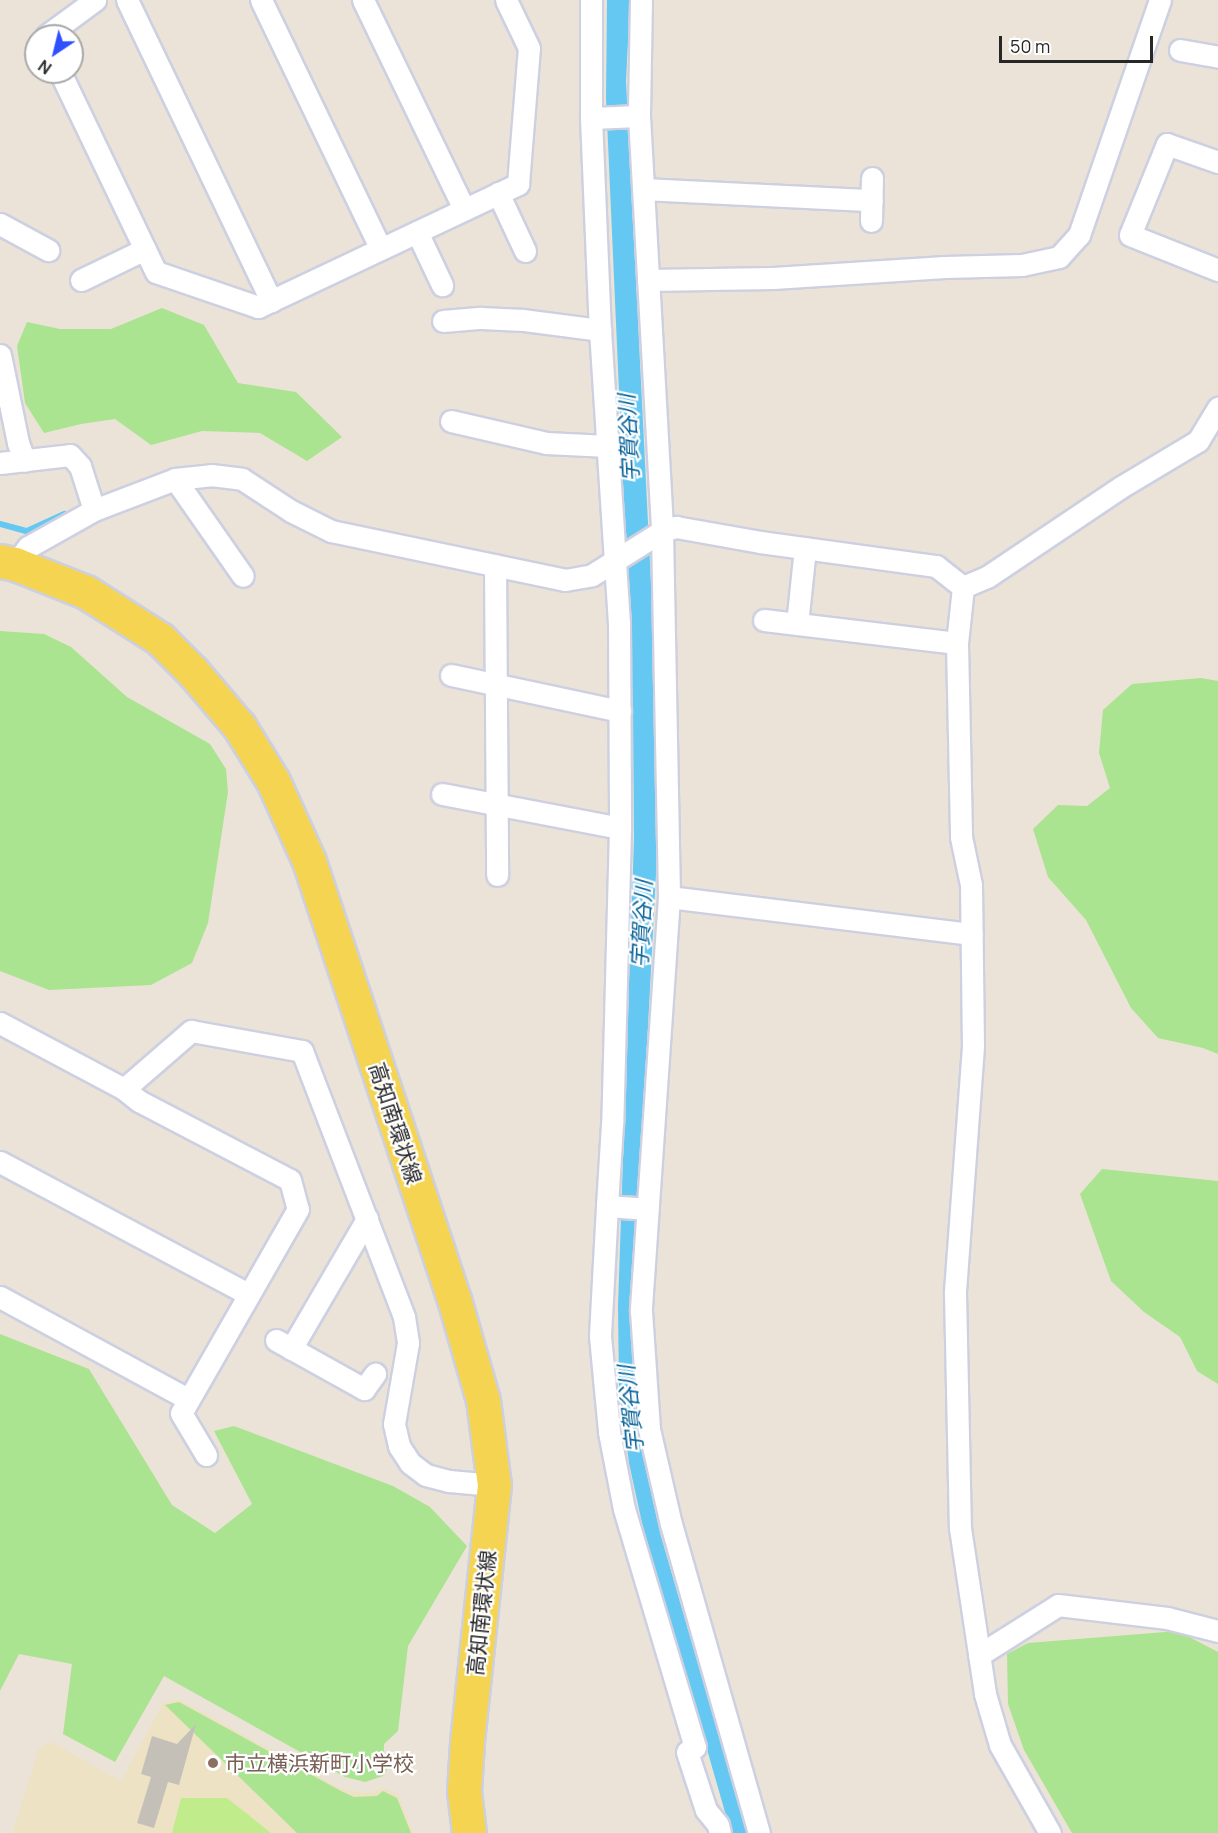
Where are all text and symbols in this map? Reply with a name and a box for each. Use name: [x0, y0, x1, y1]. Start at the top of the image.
north arrow: [24, 24, 84, 84]
scale bar: [1002, 24, 1156, 62]
text: 50 m: [1010, 34, 1050, 58]
text: N: [34, 55, 56, 79]
water label: 宇賀谷川: [614, 393, 644, 483]
water label: 宇賀谷川: [627, 879, 657, 969]
street label: 高知南環状線: [365, 1059, 427, 1187]
water label: 宇賀谷川: [613, 1364, 649, 1454]
street label: 高知南環状線: [462, 1549, 500, 1677]
place label: 市立横浜新町小学校: [225, 1750, 414, 1776]
marker: 市立横浜新町小学校: [206, 1756, 220, 1770]

